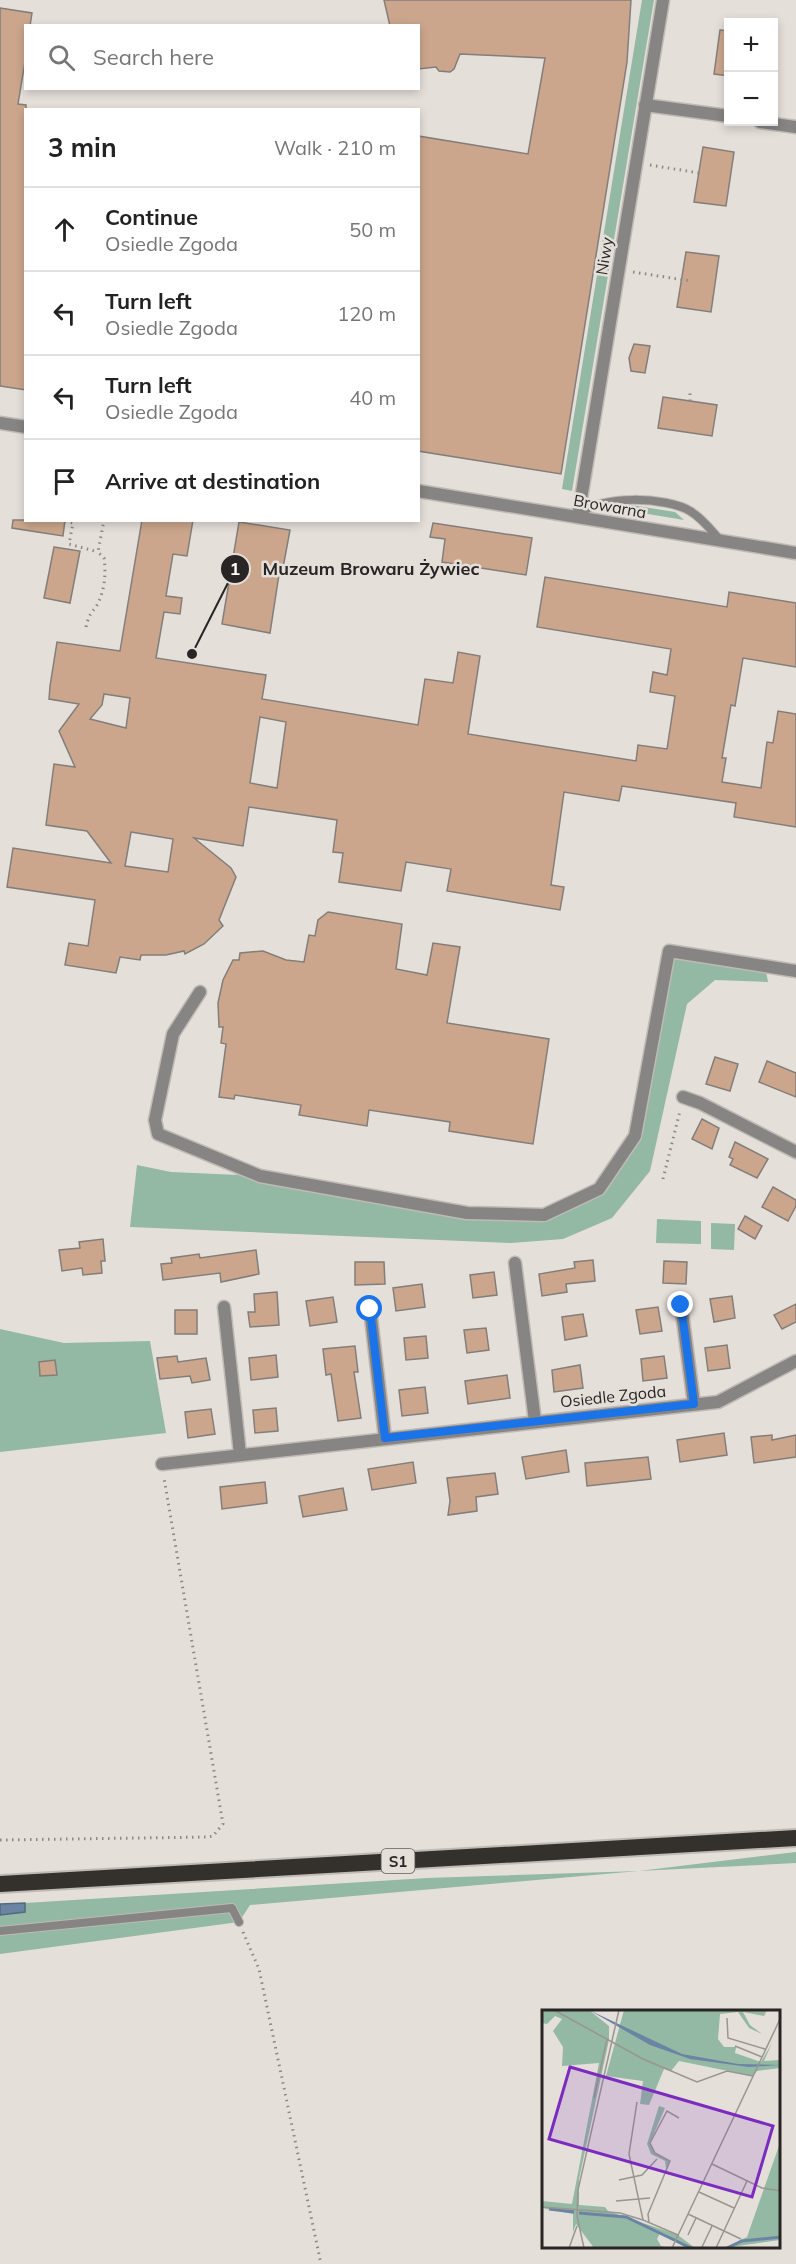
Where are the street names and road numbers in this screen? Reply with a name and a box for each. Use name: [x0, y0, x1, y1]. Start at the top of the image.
street label: Niwy: [591, 235, 617, 277]
street label: Browarna: [572, 490, 648, 522]
street label: Osiedle Zgoda: [559, 1380, 667, 1412]
road number: S1: [382, 1849, 414, 1873]

